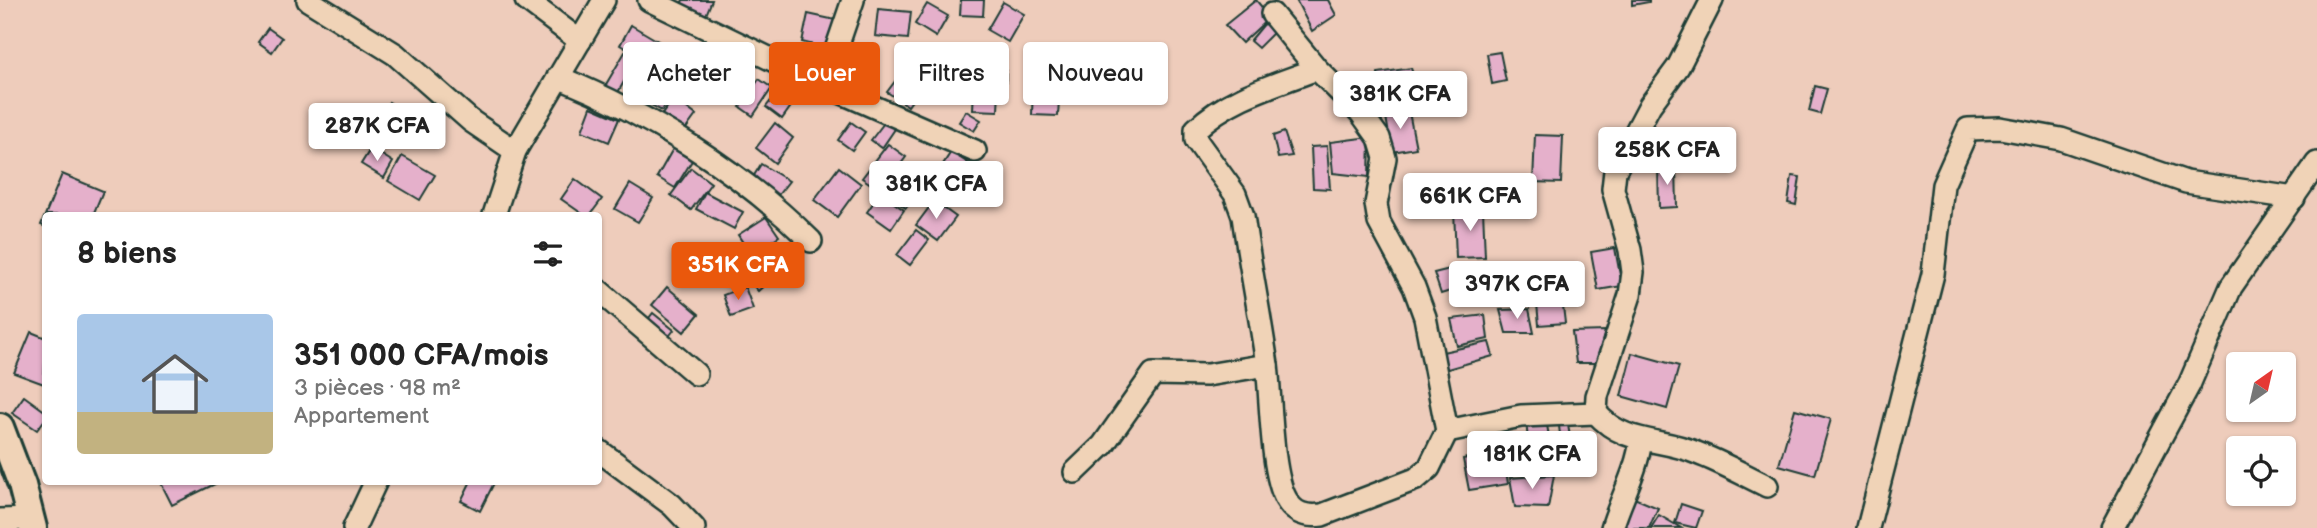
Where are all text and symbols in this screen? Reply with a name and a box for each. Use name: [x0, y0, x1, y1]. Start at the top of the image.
chip: Acheter: [623, 42, 755, 105]
chip: Louer: [769, 42, 880, 105]
chip: Filtres: [894, 42, 1009, 105]
chip: Nouveau: [1023, 42, 1168, 105]
pin: 381K CFA: [1328, 72, 1472, 131]
text: 381K CFA: [1349, 80, 1451, 108]
pin: 287K CFA: [305, 104, 449, 163]
text: 287K CFA: [325, 112, 429, 140]
pin: 258K CFA: [1595, 128, 1739, 187]
text: 258K CFA: [1614, 136, 1720, 164]
pin: 381K CFA: [864, 162, 1008, 221]
text: 381K CFA: [885, 170, 987, 198]
pin: 661K CFA: [1398, 174, 1542, 233]
text: 661K CFA: [1419, 182, 1521, 210]
icon: filters: [529, 235, 567, 273]
text: 8 biens: [77, 236, 177, 272]
pin: 351K CFA: [666, 243, 810, 302]
text: 351K CFA: [687, 251, 789, 279]
pin: 397K CFA: [1445, 262, 1589, 321]
text: 397K CFA: [1465, 270, 1569, 298]
text: 351 000 CFA/mois: [294, 338, 548, 374]
icon: home: [133, 342, 217, 426]
north arrow: [2226, 352, 2296, 422]
map controls: [2226, 352, 2296, 506]
text: 3 pièces · 98 m²: [294, 374, 461, 402]
text: Appartement: [294, 402, 429, 430]
pin: 181K CFA: [1460, 432, 1604, 491]
button: locate: [2226, 436, 2296, 506]
text: 181K CFA: [1483, 440, 1581, 468]

